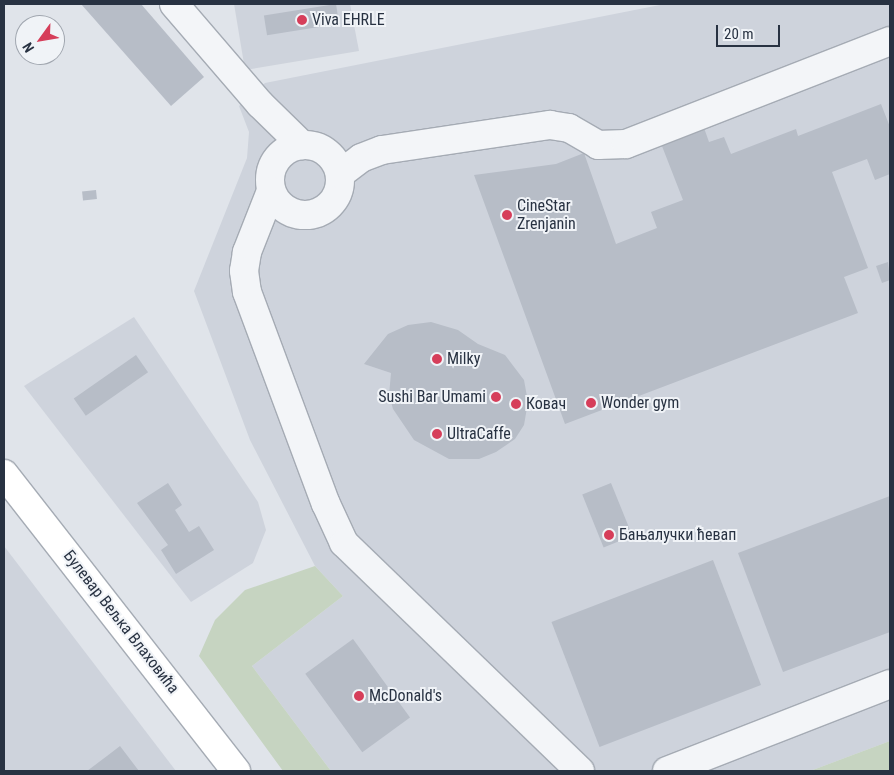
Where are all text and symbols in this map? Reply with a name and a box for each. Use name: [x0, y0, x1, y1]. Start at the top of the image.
place label: Viva EHRLE: [312, 10, 385, 30]
marker: Viva EHRLE: [296, 14, 308, 26]
north arrow: [15, 15, 65, 65]
scale bar: [719, 15, 783, 47]
text: 20 m: [724, 25, 754, 43]
text: N: [19, 40, 37, 55]
place label: CineStar Zrenjanin: [517, 196, 576, 234]
marker: CineStar Zrenjanin: [501, 209, 513, 221]
place label: Milky: [447, 349, 480, 369]
marker: Milky: [431, 353, 443, 365]
place label: Sushi Bar Umami: [378, 387, 486, 407]
marker: Sushi Bar Umami: [490, 391, 502, 403]
place label: Wonder gym: [601, 393, 679, 413]
place label: Ковач: [526, 394, 566, 414]
marker: Wonder gym: [585, 397, 597, 409]
marker: Ковач: [510, 398, 522, 410]
place label: UltraCaffe: [447, 424, 511, 444]
marker: UltraCaffe: [431, 428, 443, 440]
place label: Бањалучки ћевап: [619, 525, 736, 545]
marker: Бањалучки ћевап: [603, 529, 615, 541]
street label: Булевар Вељка Влаховића: [59, 547, 183, 697]
place label: McDonald's: [369, 686, 442, 706]
marker: McDonald's: [353, 690, 365, 702]

